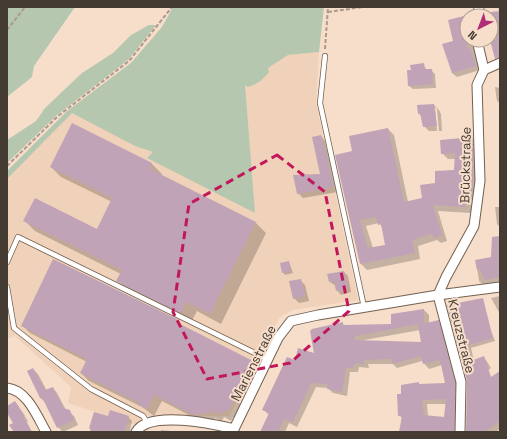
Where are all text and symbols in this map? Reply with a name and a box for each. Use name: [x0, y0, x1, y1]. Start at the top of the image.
north arrow: [459, 8, 499, 48]
text: N: [465, 28, 480, 43]
street label: Brückstraße: [456, 126, 475, 204]
street label: Kreuzstraße: [444, 297, 479, 375]
street label: Marienstraße: [227, 322, 280, 404]

